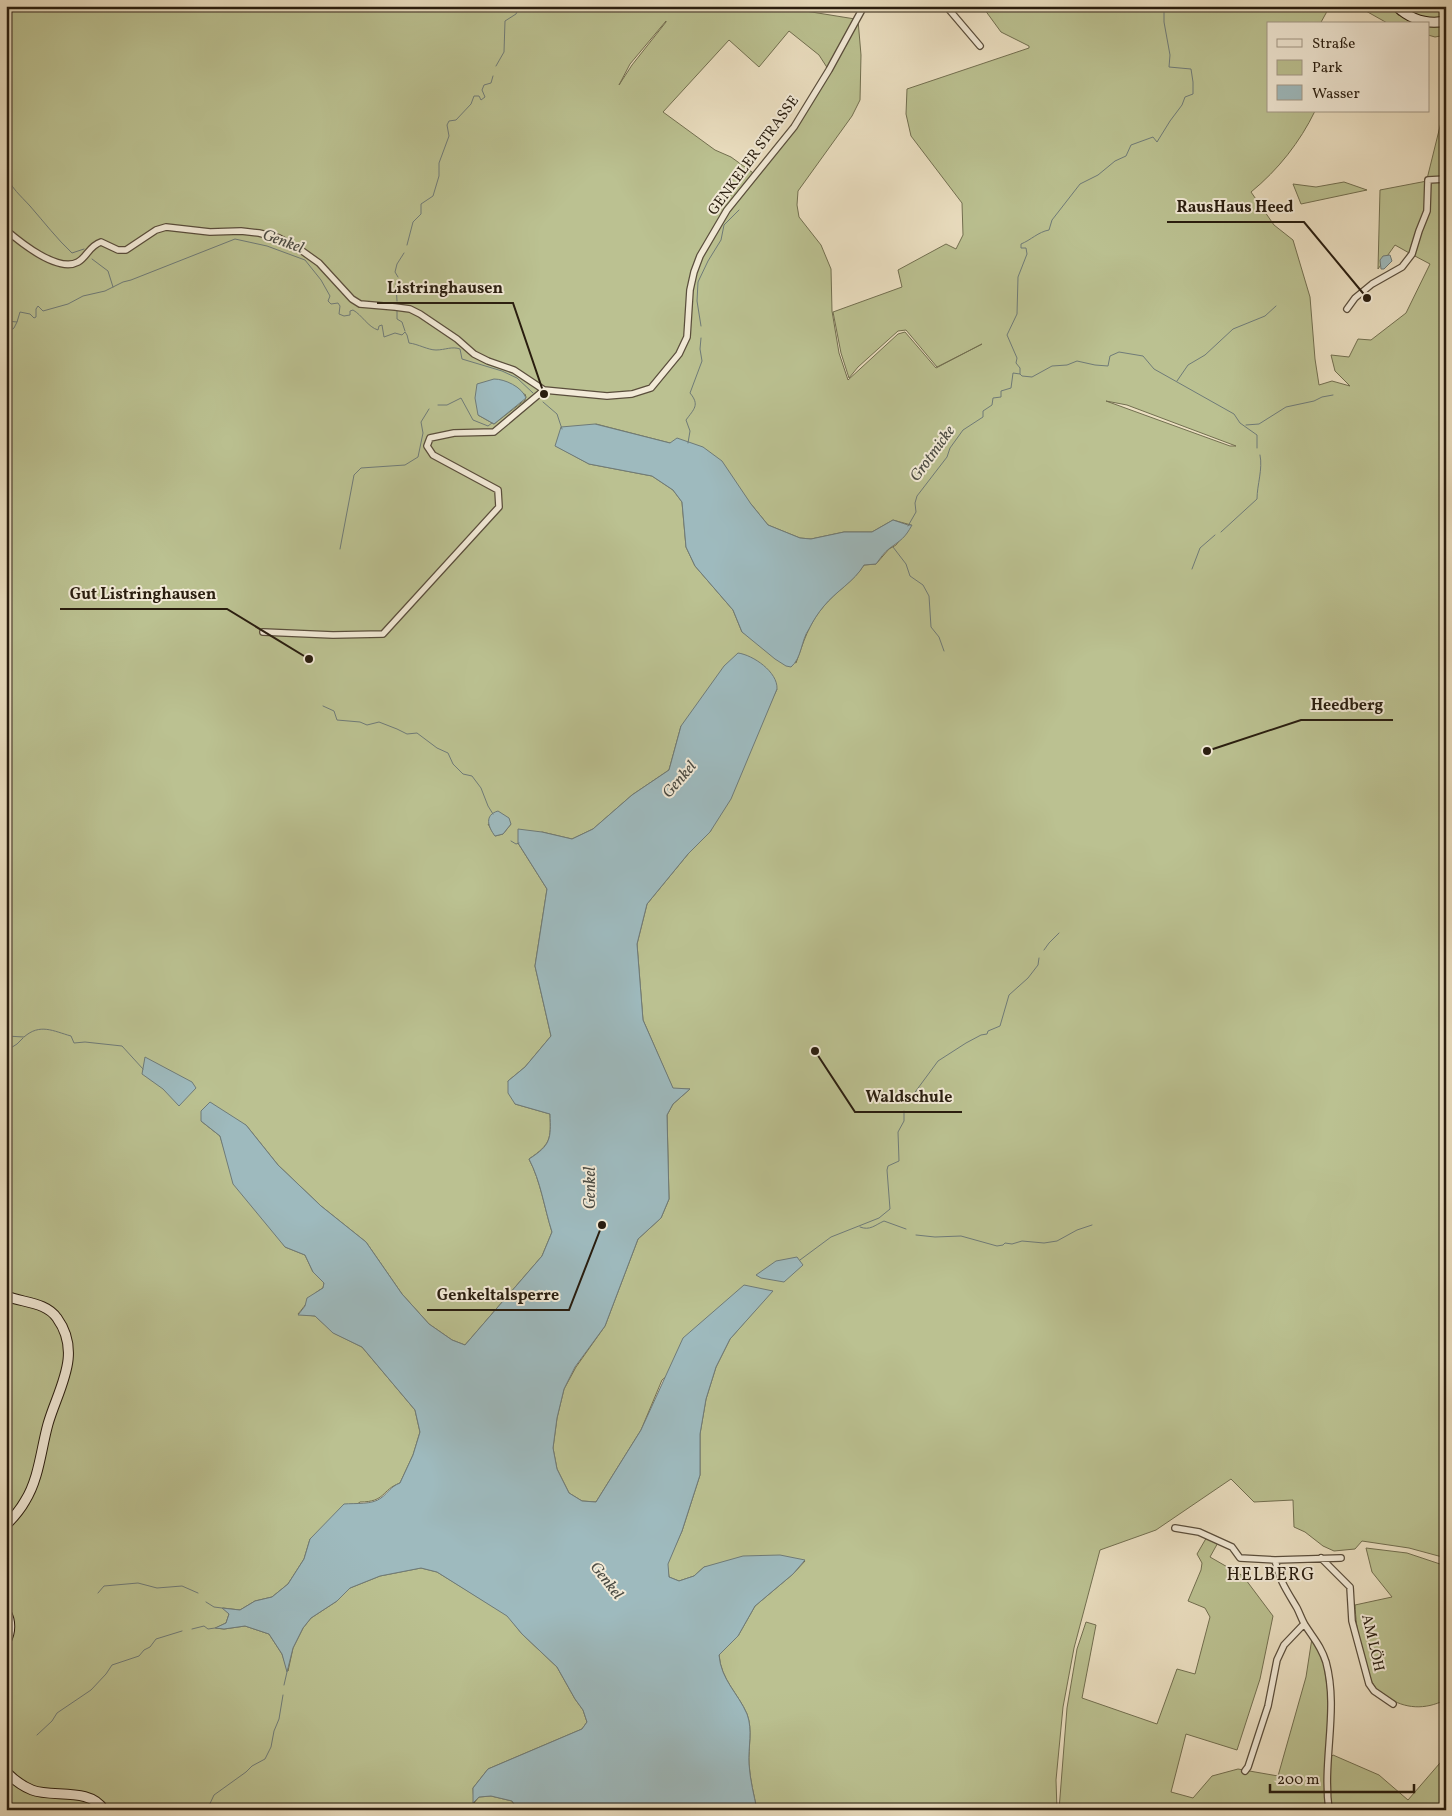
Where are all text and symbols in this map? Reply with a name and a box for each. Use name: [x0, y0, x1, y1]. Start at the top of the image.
legend: [1267, 22, 1430, 112]
text: Straße: [1312, 34, 1355, 55]
text: Park: [1312, 58, 1343, 79]
text: Wasser: [1312, 84, 1360, 105]
street label: GENKELER STRASSE: [703, 92, 805, 220]
callout: RausHaus Heed: [1167, 191, 1304, 222]
text: RausHaus Heed: [1176, 197, 1294, 219]
water label: Genkel: [259, 224, 307, 260]
callout: Listringhausen: [377, 272, 513, 303]
text: Listringhausen: [387, 278, 503, 300]
water label: Grotmicke: [905, 421, 961, 486]
callout: Gut Listringhausen: [60, 578, 227, 609]
text: Gut Listringhausen: [70, 584, 217, 606]
callout: Heedberg: [1301, 689, 1393, 720]
text: Heedberg: [1311, 695, 1384, 717]
water label: Genkel: [658, 757, 702, 803]
callout: Waldschule: [855, 1081, 962, 1112]
text: Waldschule: [866, 1087, 952, 1109]
water label: Genkel: [580, 1167, 602, 1209]
callout: Genkeltalsperre: [427, 1279, 569, 1310]
text: Genkeltalsperre: [437, 1285, 559, 1307]
water label: Genkel: [584, 1557, 628, 1605]
district label: HELBERG: [1227, 1563, 1315, 1588]
street label: AM LÖH: [1355, 1612, 1389, 1674]
scale bar: [1270, 1761, 1413, 1793]
text: 200 m: [1277, 1770, 1320, 1791]

